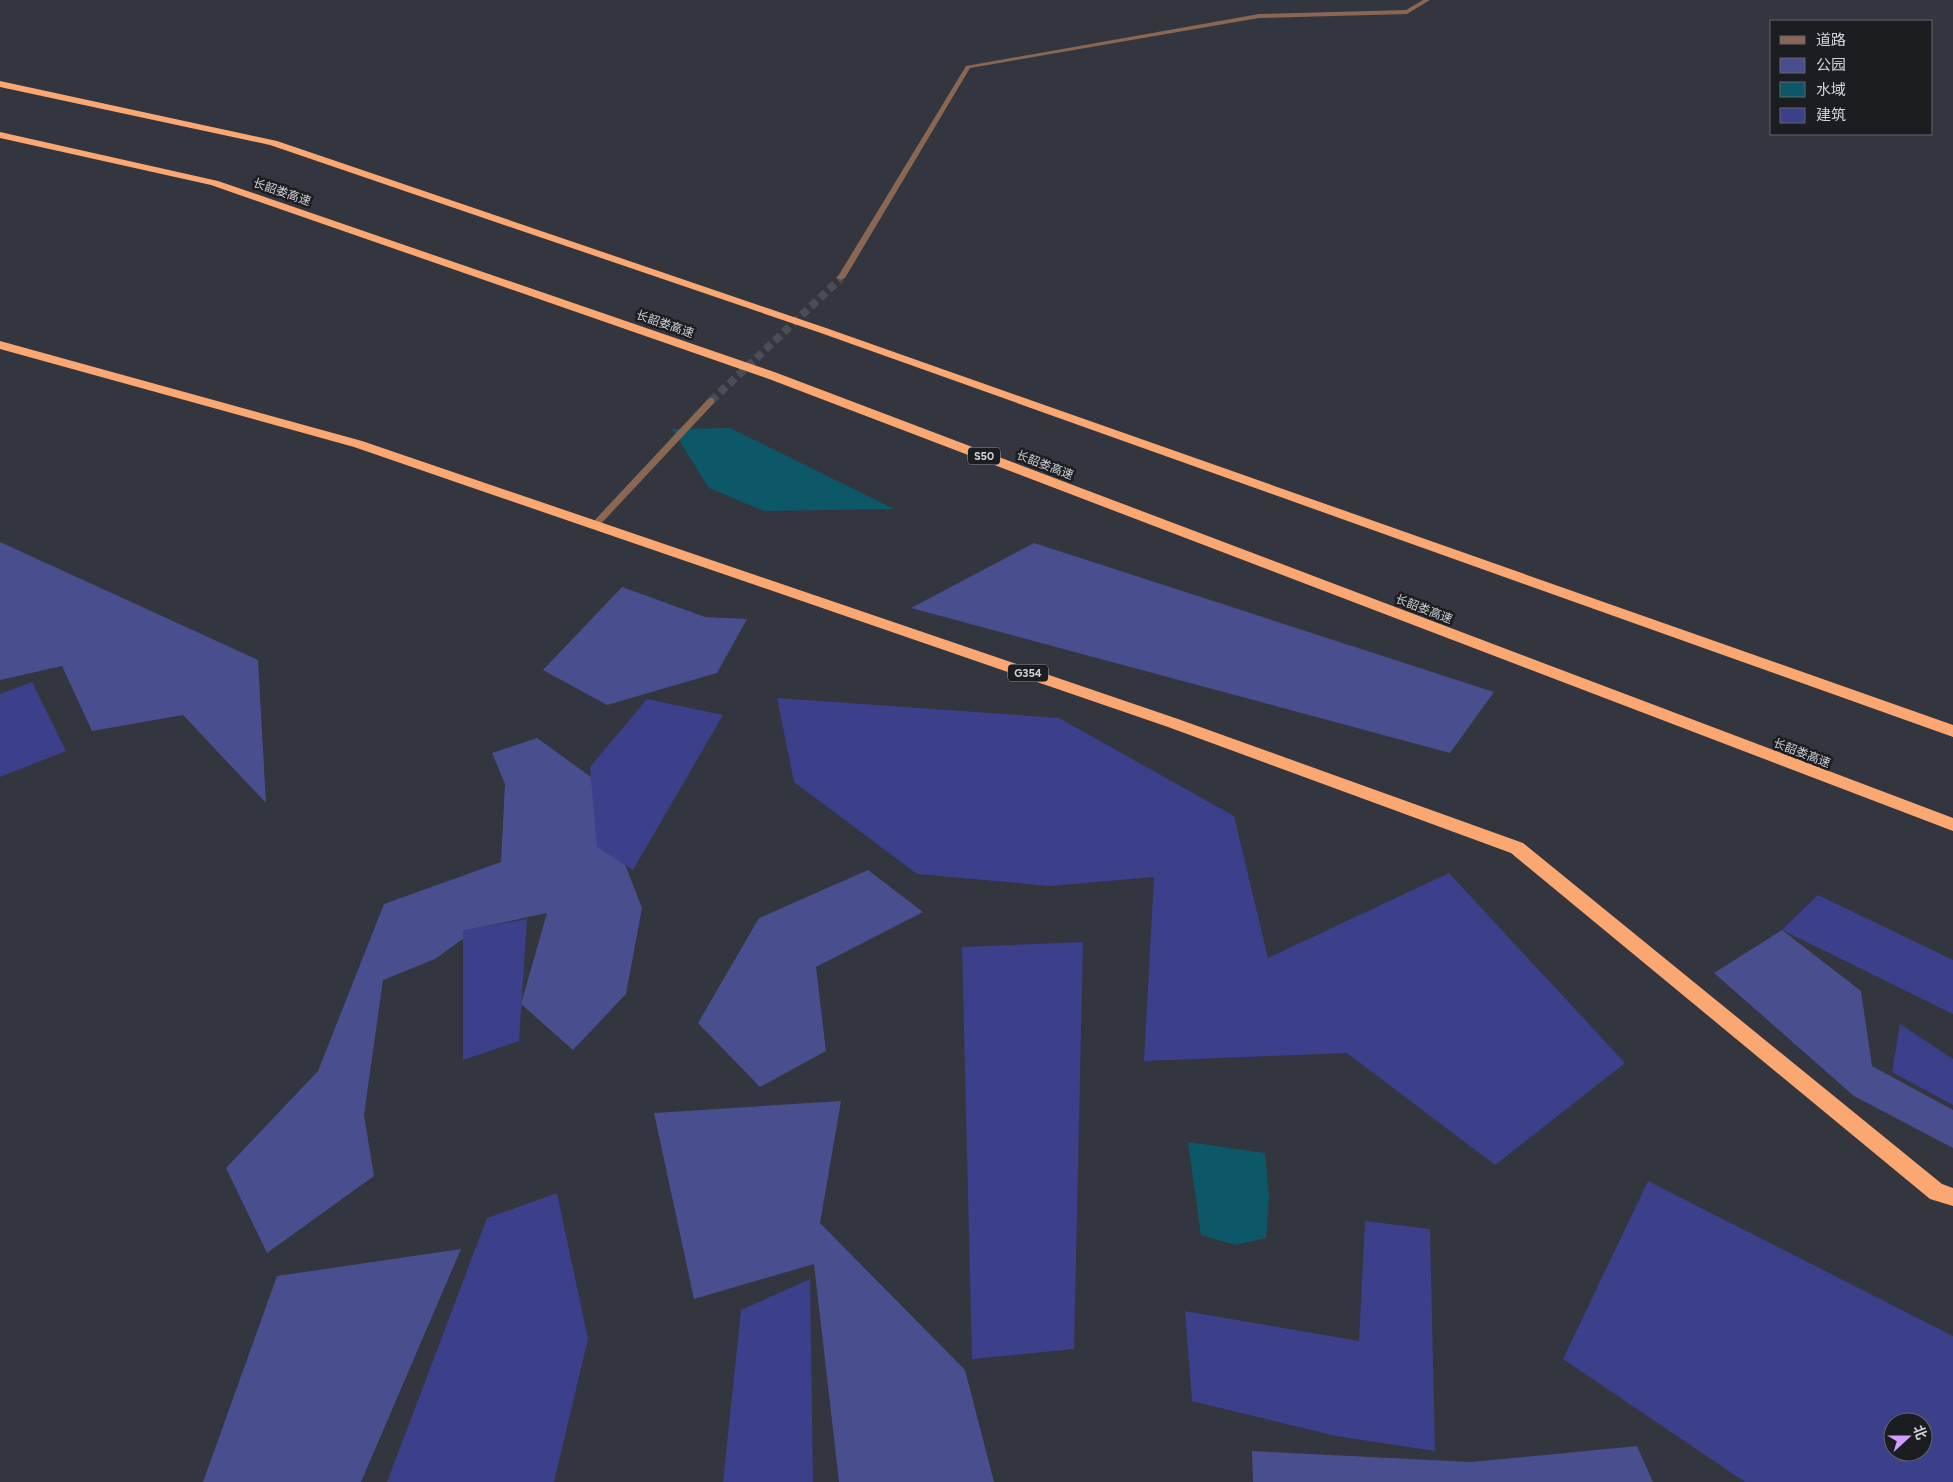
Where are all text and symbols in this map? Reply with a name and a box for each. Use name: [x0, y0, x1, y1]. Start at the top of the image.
legend: [1770, 20, 1933, 135]
text: 道路: [1816, 31, 1846, 49]
text: 公园: [1816, 56, 1846, 74]
text: 水域: [1816, 81, 1846, 99]
text: 建筑: [1816, 106, 1846, 124]
street label: 长韶娄高速: [251, 176, 313, 208]
street label: 长韶娄高速: [634, 308, 696, 340]
road number: S50: [968, 448, 1000, 464]
street label: 长韶娄高速: [1014, 448, 1076, 482]
street label: 长韶娄高速: [1393, 592, 1455, 626]
road number: G354: [1008, 664, 1048, 681]
street label: 长韶娄高速: [1771, 736, 1833, 770]
north arrow: [1883, 1412, 1933, 1462]
text: 北: [1909, 1423, 1930, 1442]

